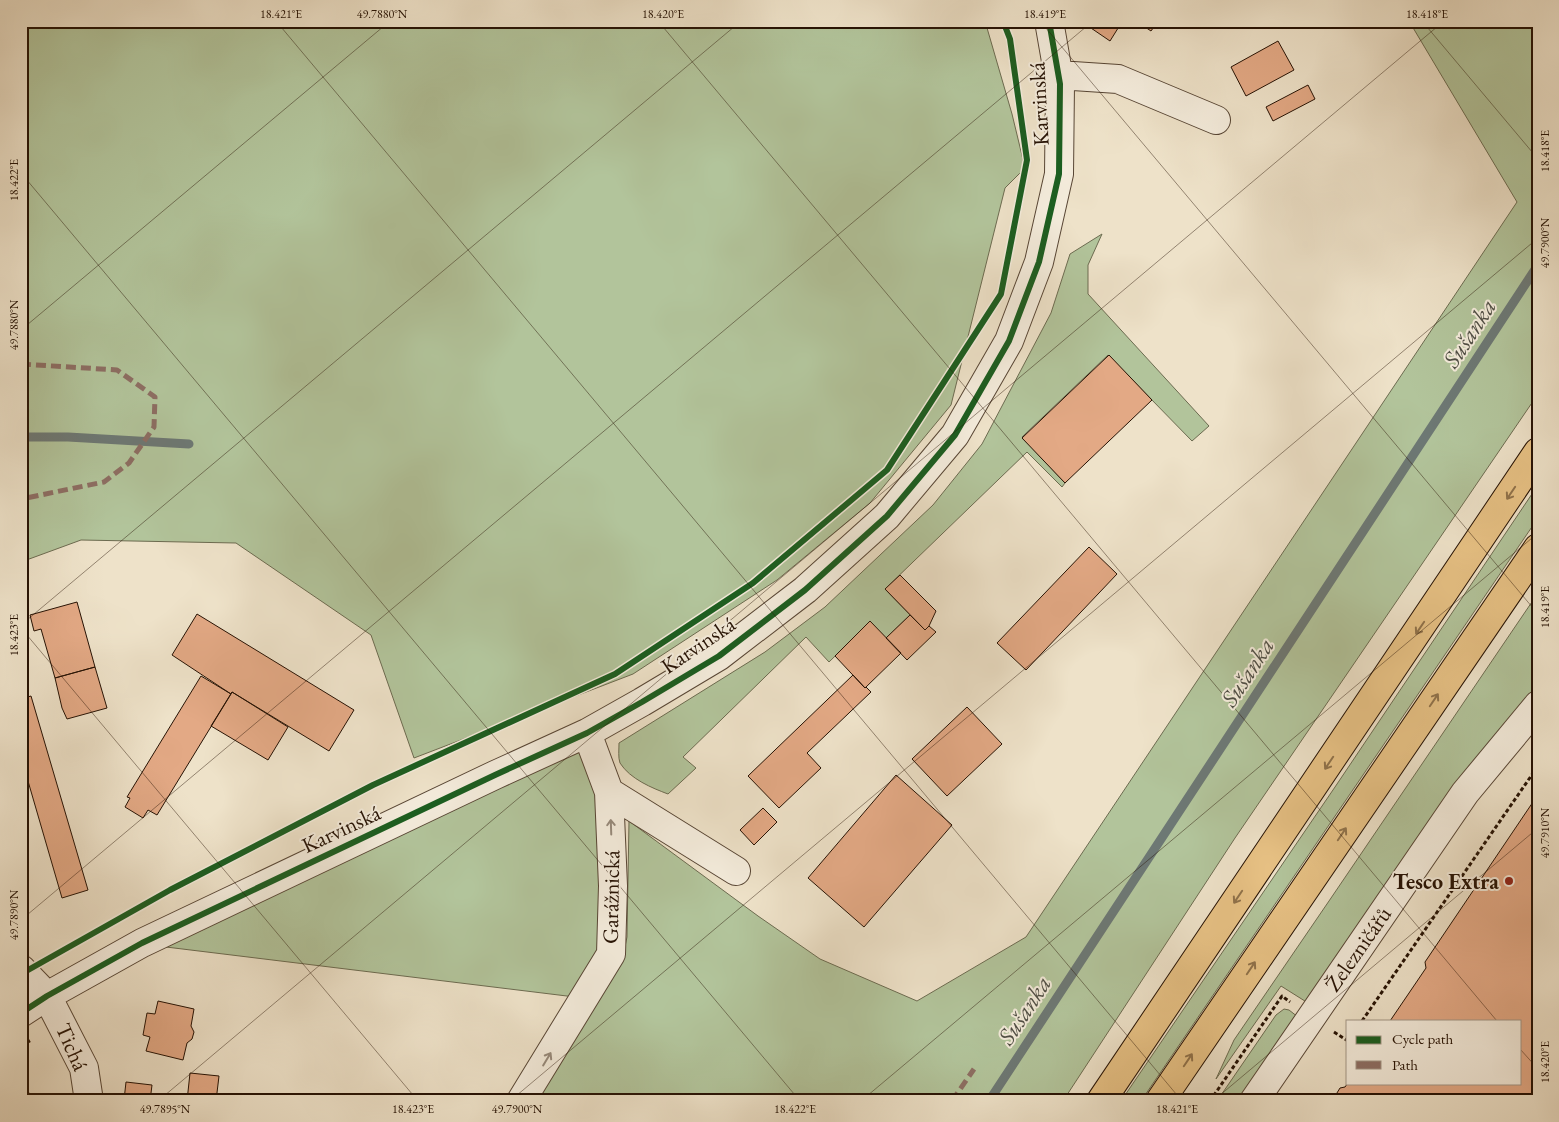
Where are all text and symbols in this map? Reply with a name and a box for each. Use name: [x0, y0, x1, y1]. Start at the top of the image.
text: 18.421°E: [260, 6, 302, 22]
text: 49.7880°N: [357, 6, 408, 22]
text: 18.420°E: [642, 6, 684, 22]
text: 18.419°E: [1024, 6, 1066, 22]
text: 18.418°E: [1406, 6, 1448, 22]
street label: Karvinská: [1022, 61, 1056, 147]
text: 18.418°E: [1537, 130, 1553, 172]
text: 18.422°E: [6, 159, 22, 201]
text: 49.7900°N: [1537, 217, 1553, 268]
water label: Sušanka: [1435, 293, 1503, 374]
text: 49.7880°N: [6, 299, 22, 350]
one-way arrow: [1505, 486, 1516, 500]
text: 18.419°E: [1537, 586, 1553, 628]
street label: Karvinská: [655, 609, 741, 680]
text: 18.423°E: [6, 614, 22, 656]
one-way arrow: [1415, 620, 1425, 634]
water label: Sušanka: [1213, 632, 1281, 713]
one-way arrow: [1429, 693, 1439, 707]
one-way arrow: [1324, 755, 1334, 769]
street label: Karvinská: [297, 798, 385, 860]
text: 49.7910°N: [1537, 807, 1553, 858]
one-way arrow: [606, 819, 615, 835]
one-way arrow: [1337, 827, 1347, 841]
street label: Garážnická: [596, 850, 626, 944]
place label: Tesco Extra: [1393, 867, 1499, 896]
marker: Tesco Extra: [1503, 875, 1515, 887]
text: 49.7890°N: [6, 889, 22, 940]
one-way arrow: [1233, 890, 1243, 904]
street label: Železničářů: [1318, 900, 1398, 997]
one-way arrow: [1246, 961, 1256, 975]
water label: Sušanka: [990, 970, 1058, 1051]
street label: Tichá: [49, 1019, 95, 1076]
legend: [1346, 1020, 1522, 1084]
text: Cycle path: [1392, 1029, 1454, 1048]
text: 18.420°E: [1537, 1041, 1553, 1083]
one-way arrow: [542, 1053, 552, 1067]
one-way arrow: [1183, 1054, 1193, 1068]
text: Path: [1392, 1055, 1418, 1074]
text: 49.7895°N: [140, 1101, 191, 1117]
text: 18.423°E: [392, 1101, 434, 1117]
text: 49.7900°N: [492, 1101, 543, 1117]
text: 18.422°E: [774, 1101, 816, 1117]
text: 18.421°E: [1156, 1101, 1198, 1117]

